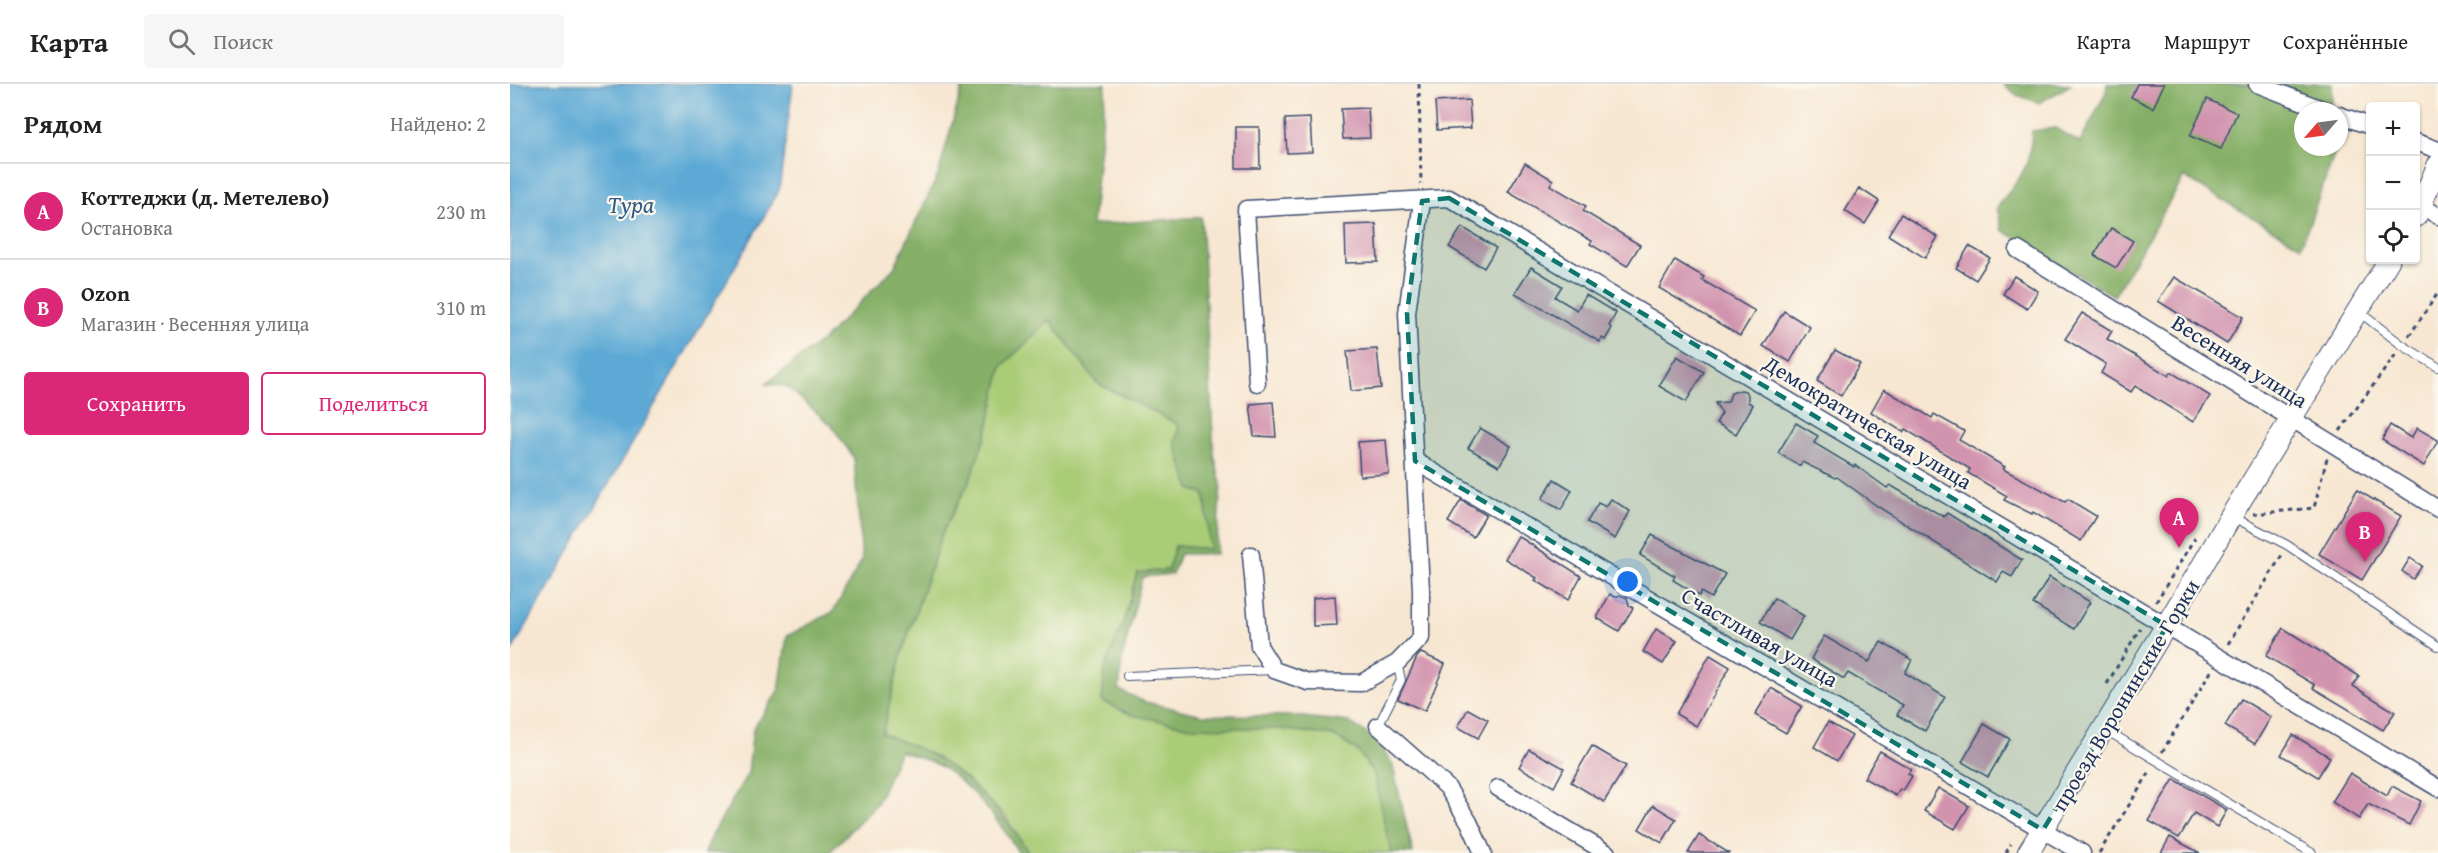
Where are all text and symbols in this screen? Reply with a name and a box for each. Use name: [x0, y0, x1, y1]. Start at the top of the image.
search box: [144, 14, 564, 68]
text: Карта: [30, 21, 108, 62]
icon: search: [165, 25, 198, 58]
text: Поиск: [213, 25, 273, 57]
text: Карта: [2077, 26, 2131, 57]
text: Маршрут: [2164, 26, 2250, 57]
text: Сохранённые: [2283, 26, 2408, 57]
north arrow: [2294, 102, 2348, 156]
map controls: [2366, 102, 2420, 264]
button: +: [2366, 102, 2420, 156]
text: Рядом: [24, 104, 102, 143]
text: Найдено: 2: [390, 109, 486, 138]
button: −: [2366, 156, 2420, 210]
text: Коттеджи (д. Метелево): [81, 181, 330, 213]
water label: Тура: [608, 187, 654, 222]
text: A: [37, 197, 50, 226]
text: 230 m: [436, 197, 486, 226]
button: locate: [2366, 210, 2420, 264]
text: Остановка: [81, 213, 173, 242]
text: Ozon: [81, 277, 130, 309]
text: B: [37, 293, 50, 322]
text: 310 m: [436, 293, 486, 322]
street label: Весенняя улица: [2166, 306, 2315, 416]
text: Магазин · Весенняя улица: [81, 309, 309, 338]
street label: Демократическая улица: [1757, 346, 1979, 497]
button: Сохранить: [24, 372, 249, 435]
button: Поделиться: [261, 372, 486, 435]
pin: A: [2160, 498, 2198, 548]
pin: B: [2346, 512, 2384, 562]
your location: [1613, 567, 1642, 596]
street label: проезд Воронинские Горки: [2043, 573, 2207, 817]
street label: Счастливая улица: [1676, 579, 1845, 695]

